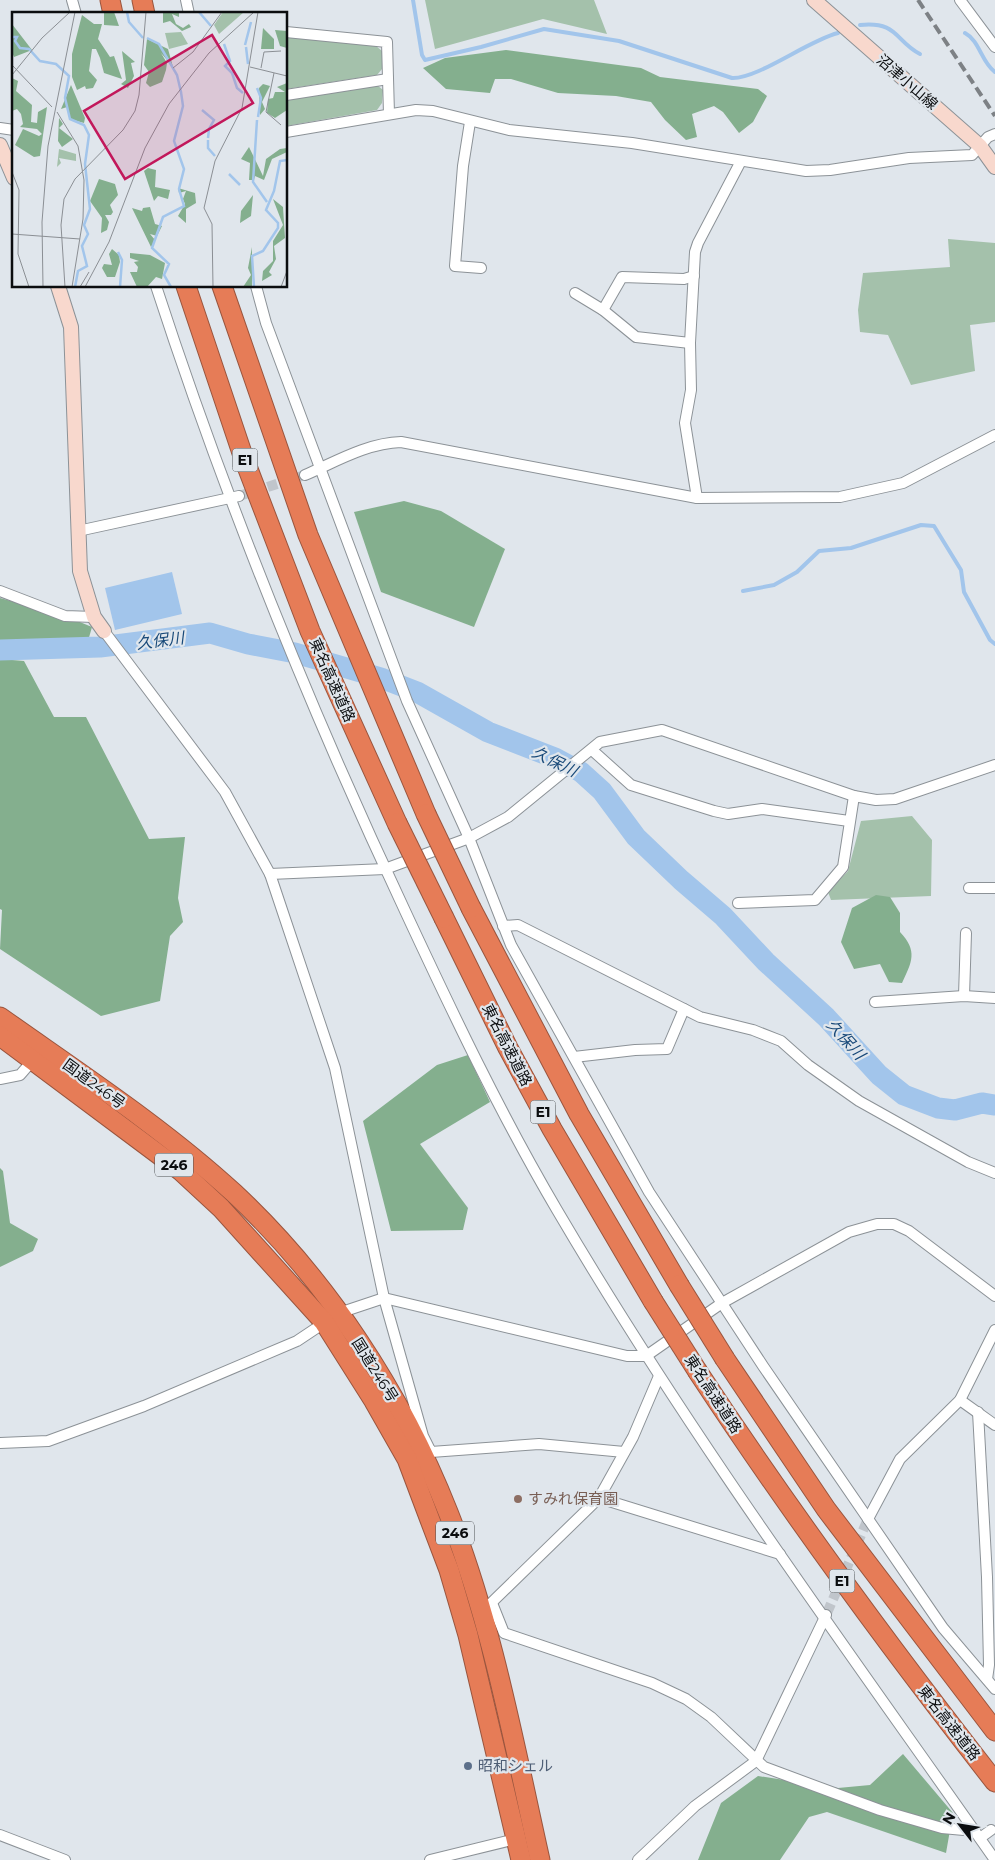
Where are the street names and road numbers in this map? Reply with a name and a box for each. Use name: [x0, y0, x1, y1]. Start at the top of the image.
street label: 沼津小山線: [873, 50, 942, 113]
road number: E1: [232, 448, 258, 472]
street label: 東名高速道路: [305, 635, 359, 725]
street label: 東名高速道路: [479, 1000, 536, 1089]
street label: 国道246号: [59, 1055, 129, 1113]
road number: E1: [530, 1100, 556, 1124]
road number: 246: [155, 1154, 193, 1176]
street label: 国道246号: [348, 1334, 403, 1405]
street label: 東名高速道路: [681, 1351, 746, 1437]
road number: 246: [436, 1522, 474, 1545]
road number: E1: [830, 1570, 854, 1592]
street label: 東名高速道路: [914, 1681, 985, 1764]

